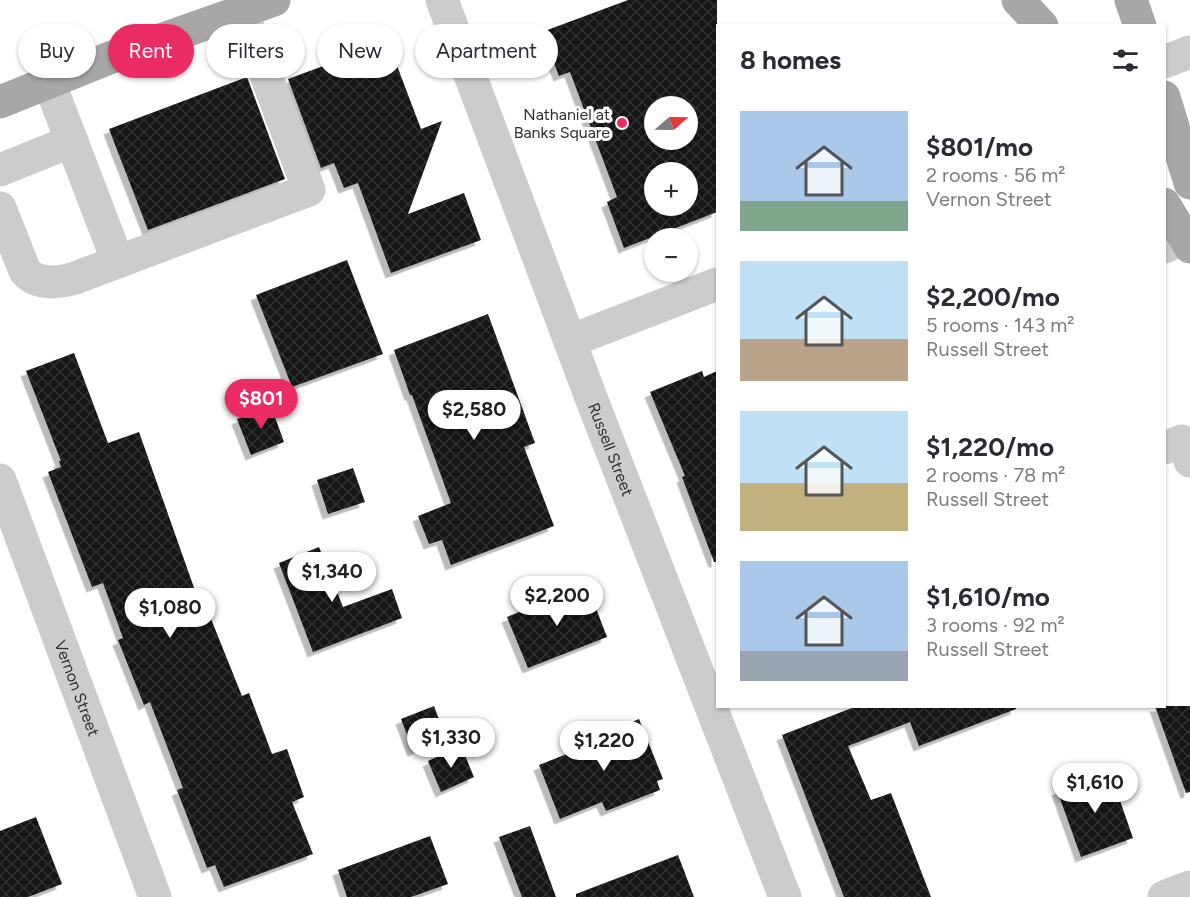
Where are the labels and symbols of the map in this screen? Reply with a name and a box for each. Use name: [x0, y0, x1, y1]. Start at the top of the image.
north arrow: [644, 96, 698, 150]
place label: Nathaniel at Banks Square: [514, 105, 610, 142]
marker: Nathaniel at Banks Square: [615, 116, 629, 130]
pin: $801: [225, 379, 297, 430]
pin: $2,580: [425, 390, 523, 441]
street label: Russell Street: [584, 400, 638, 499]
pin: $1,340: [283, 552, 381, 603]
pin: $2,200: [508, 576, 606, 627]
pin: $1,080: [121, 588, 219, 639]
street label: Vernon Street: [51, 638, 104, 739]
pin: $1,330: [402, 718, 500, 769]
pin: $1,220: [555, 721, 653, 772]
pin: $1,610: [1046, 763, 1144, 814]

